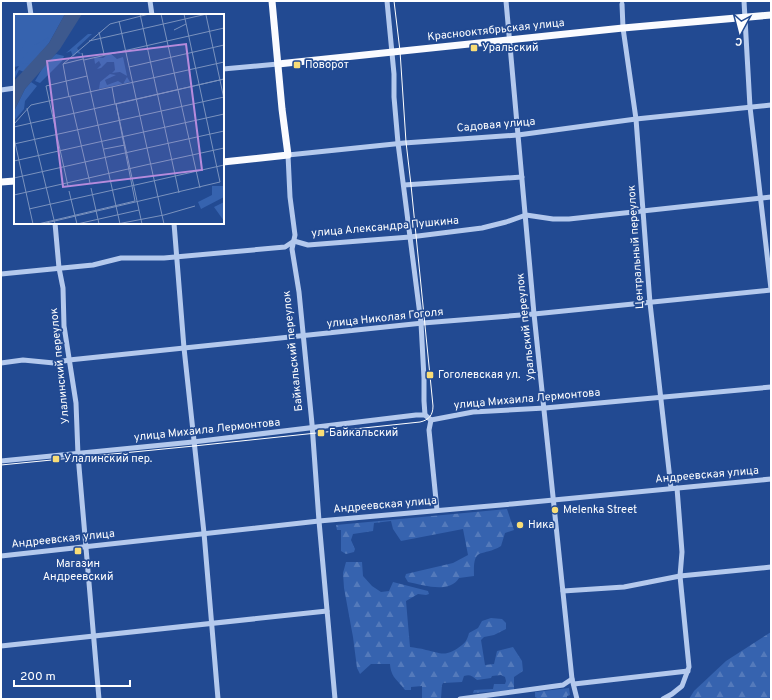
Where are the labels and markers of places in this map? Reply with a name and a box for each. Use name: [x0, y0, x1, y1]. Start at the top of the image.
place label: Уральский: [482, 41, 538, 55]
marker: Уральский: [469, 43, 479, 53]
place label: Поворот: [305, 58, 349, 72]
marker: Поворот: [292, 60, 302, 70]
place label: Гоголевская ул.: [438, 368, 520, 382]
marker: Гоголевская ул.: [425, 370, 435, 380]
place label: Байкальский: [329, 426, 398, 440]
marker: Байкальский: [316, 428, 326, 438]
place label: Улалинский пер.: [64, 452, 152, 466]
marker: Улалинский пер.: [51, 454, 61, 464]
place label: Melenka Street: [563, 503, 637, 517]
marker: Melenka Street: [550, 505, 560, 515]
place label: Ника: [528, 518, 554, 532]
marker: Ника: [515, 520, 525, 530]
marker: Магазин Андреевский: [73, 546, 83, 556]
place label: Магазин Андреевский: [43, 557, 113, 584]

